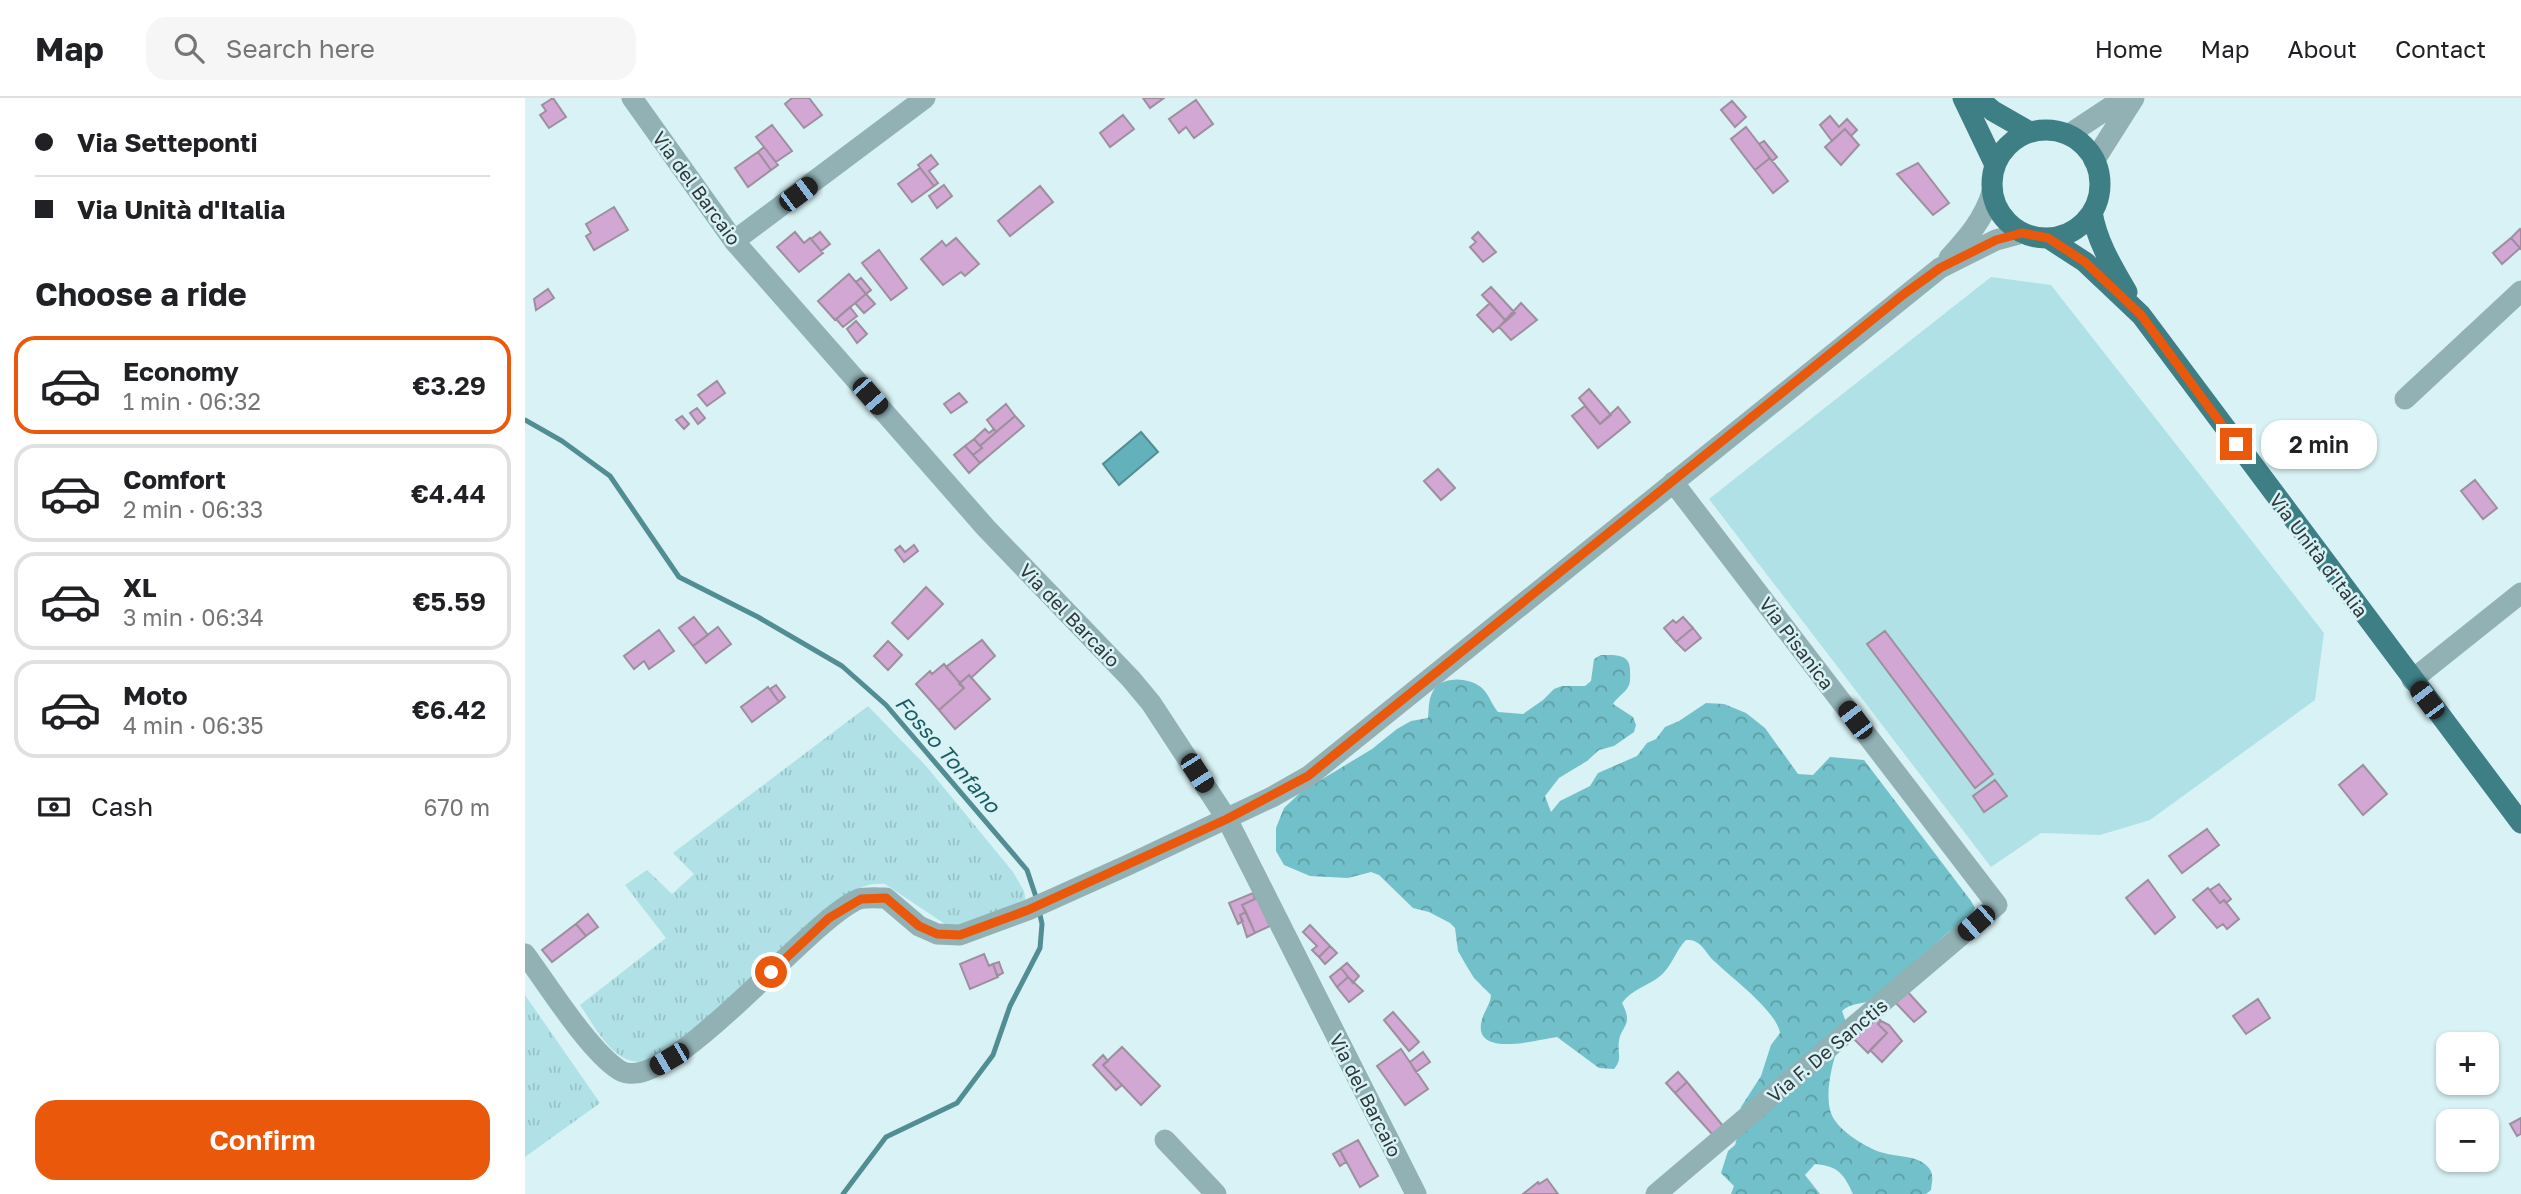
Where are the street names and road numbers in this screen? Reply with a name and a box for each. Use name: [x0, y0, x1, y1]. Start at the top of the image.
street label: Via del Barcaio: [648, 127, 746, 249]
street label: Via Unità d'Italia: [2265, 489, 2373, 621]
street label: Via del Barcaio: [1015, 558, 1125, 672]
street label: Via Pisanica: [1755, 592, 1839, 694]
street label: Via F. De Sanctis: [1762, 993, 1892, 1107]
street label: Via del Barcaio: [1325, 1030, 1407, 1160]

